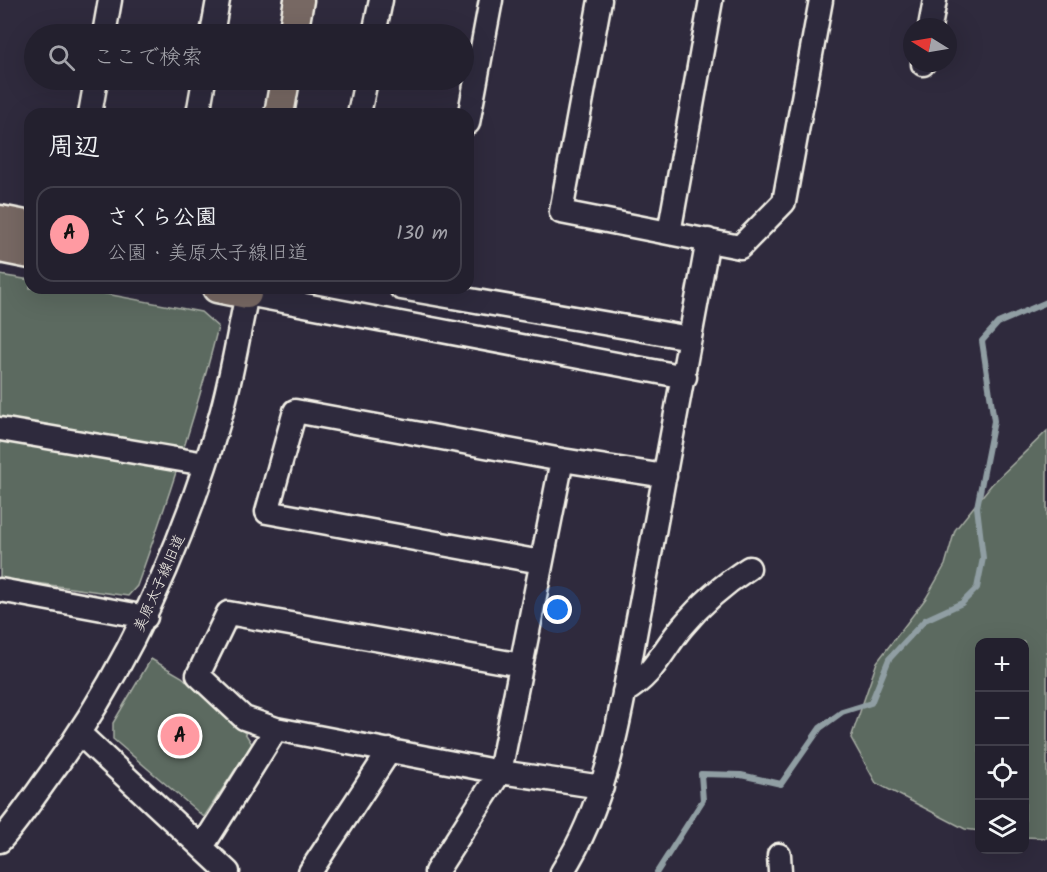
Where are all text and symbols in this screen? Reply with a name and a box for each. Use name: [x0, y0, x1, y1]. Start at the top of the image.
north arrow: [903, 18, 957, 72]
search box: [24, 24, 474, 90]
icon: search: [45, 41, 78, 74]
text: ここで検索: [93, 41, 203, 76]
text: 周辺: [48, 127, 100, 169]
text: さくら公園: [107, 201, 217, 236]
text: A: [63, 218, 76, 250]
text: 130 m: [396, 218, 448, 250]
text: 公園 · 美原太子線旧道: [107, 238, 308, 270]
street label: 美原太子線旧道: [128, 531, 192, 636]
your location: [543, 595, 572, 624]
map controls: [975, 638, 1029, 854]
button: +: [975, 638, 1029, 692]
button: −: [975, 692, 1029, 746]
pin: A: [160, 714, 200, 758]
button: locate: [975, 746, 1029, 800]
button: layers: [975, 800, 1029, 854]

